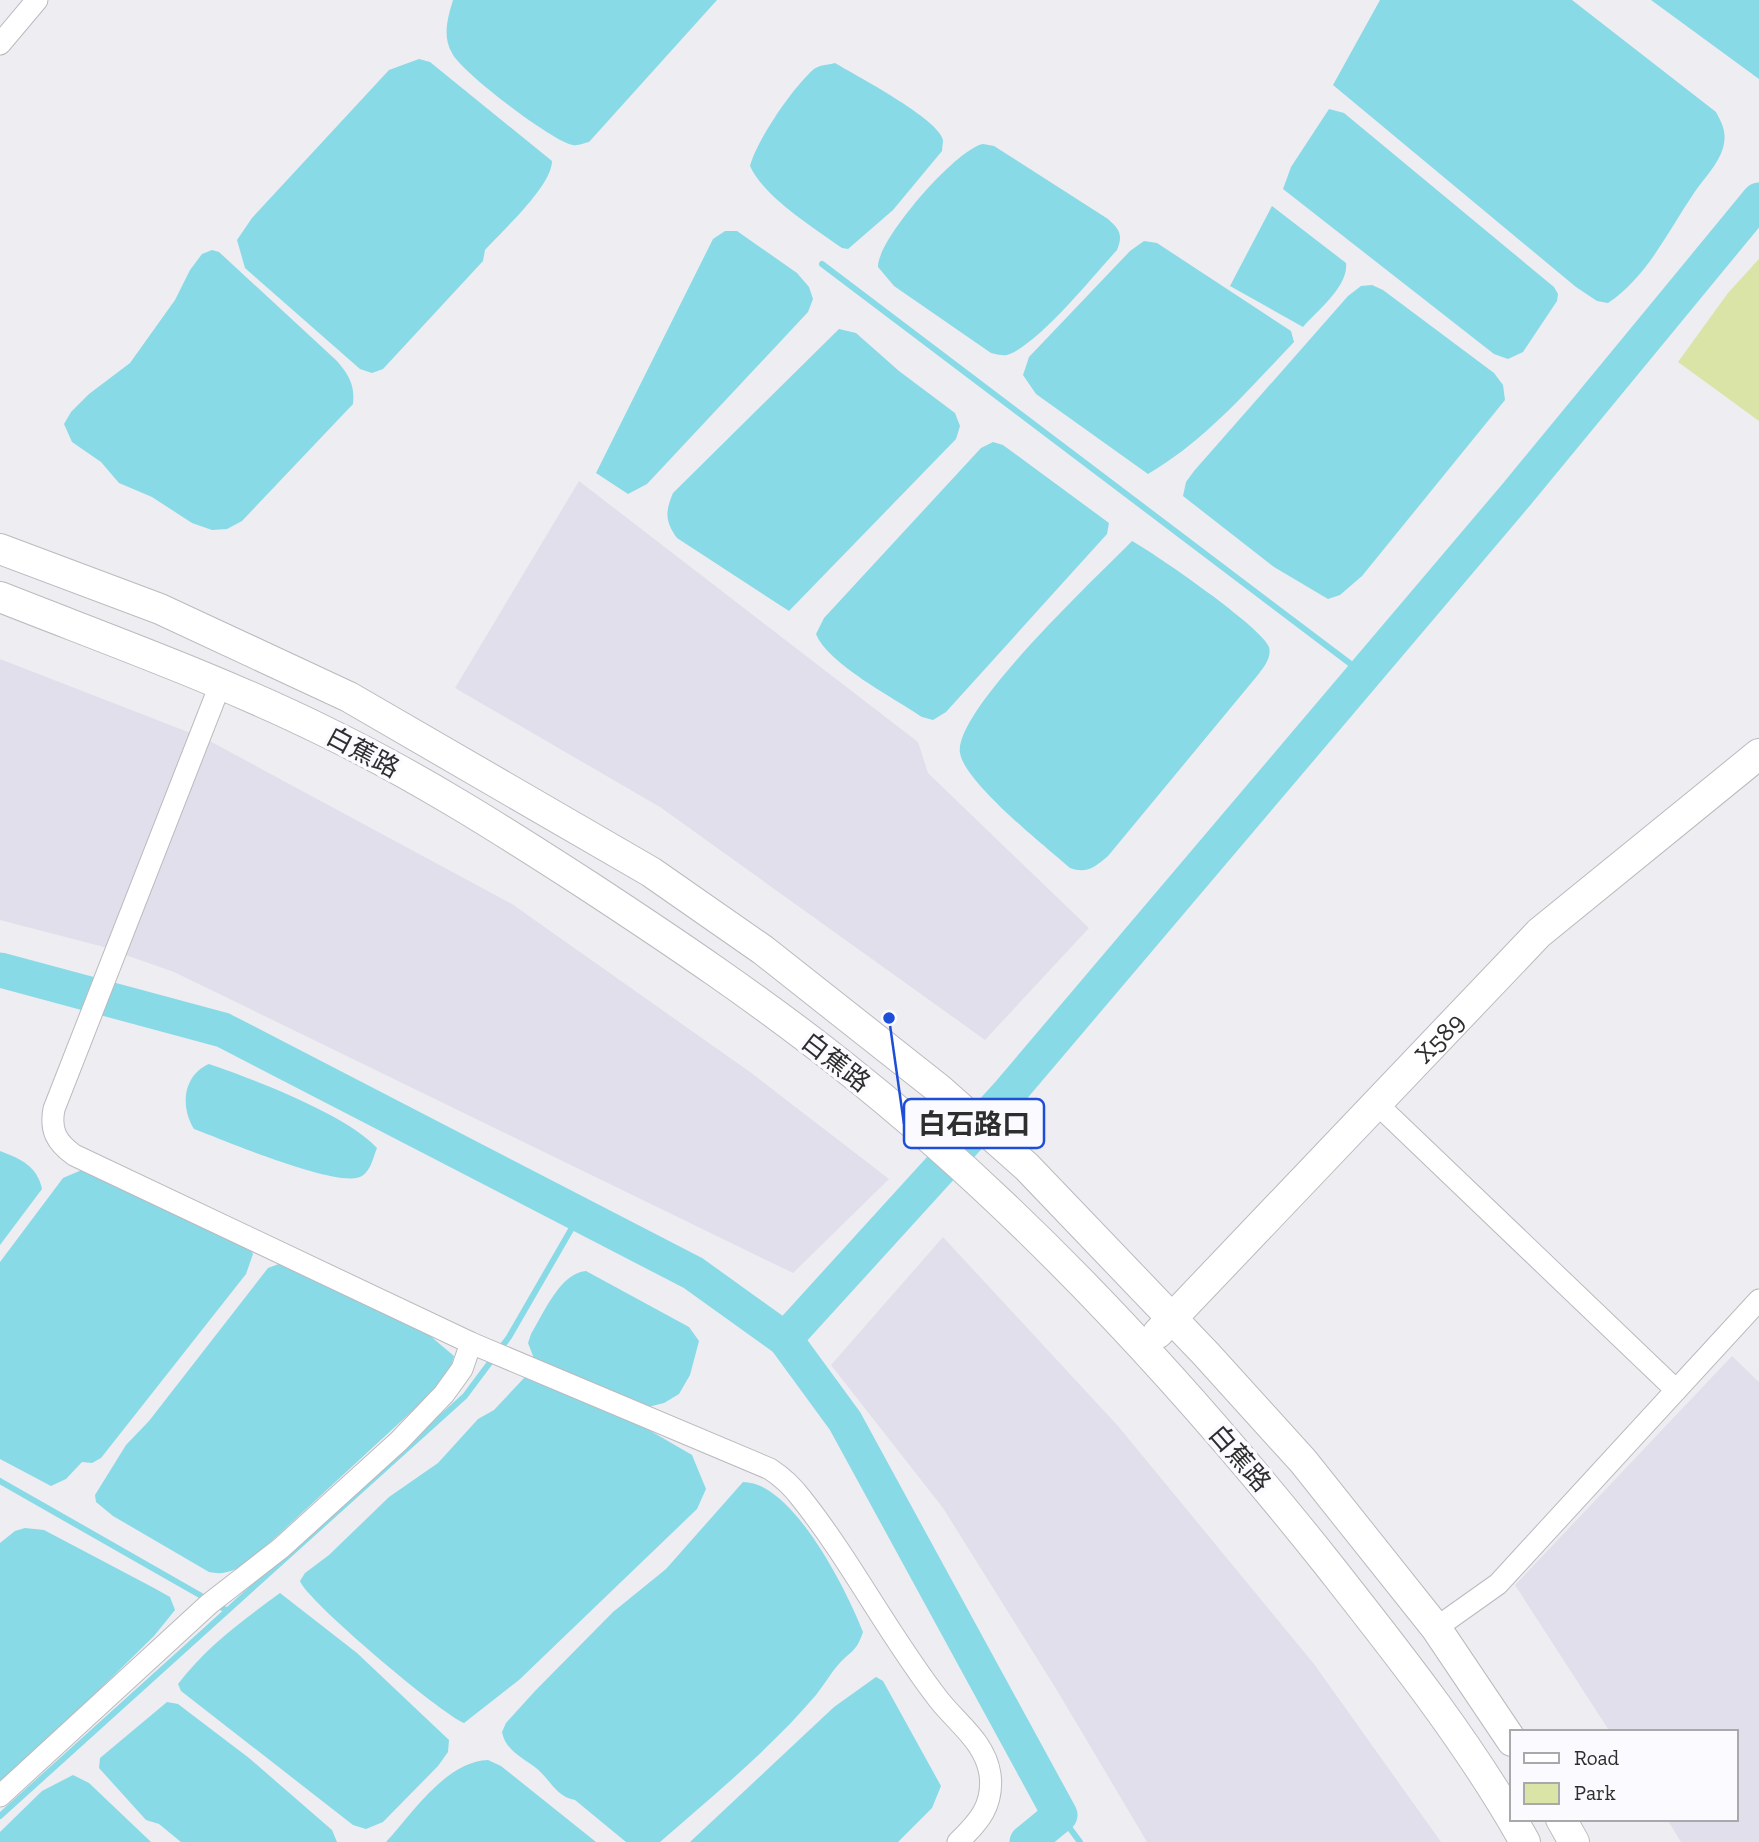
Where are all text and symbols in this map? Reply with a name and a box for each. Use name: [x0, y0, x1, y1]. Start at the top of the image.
street label: 白蕉路: [321, 720, 405, 784]
street label: X589: [1408, 1006, 1471, 1069]
street label: 白蕉路: [795, 1025, 877, 1099]
callout: 白石路口: [904, 1099, 1044, 1148]
text: 白石路口: [918, 1108, 1030, 1141]
street label: 白蕉路: [1202, 1418, 1278, 1498]
legend: [1510, 1730, 1738, 1821]
text: Road: [1574, 1745, 1620, 1770]
text: Park: [1574, 1780, 1616, 1805]

